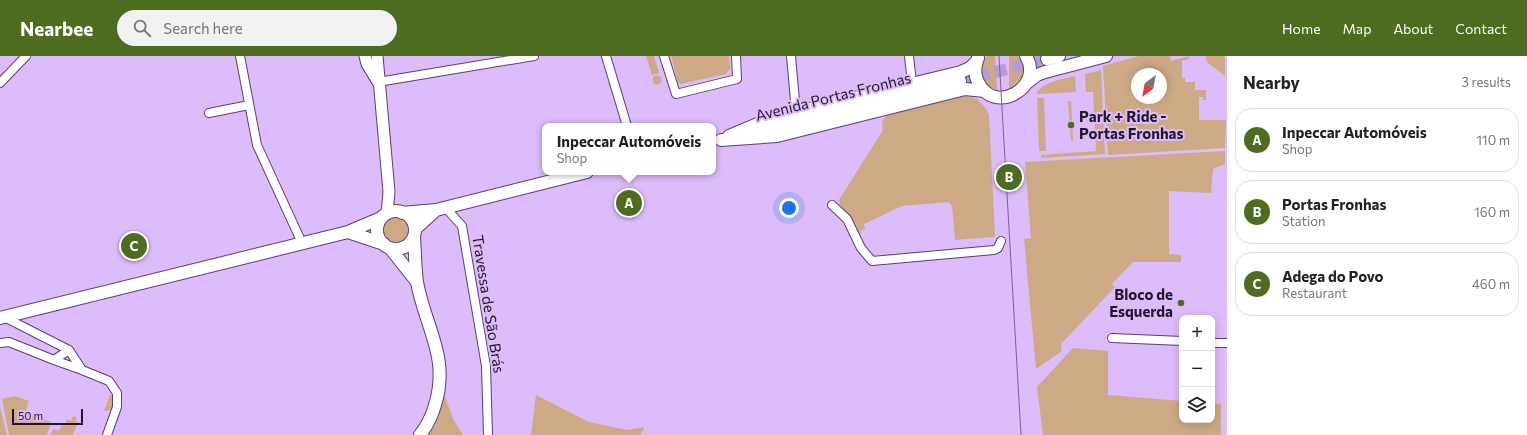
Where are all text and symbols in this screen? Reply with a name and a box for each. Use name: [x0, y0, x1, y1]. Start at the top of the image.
search box: [117, 10, 397, 46]
text: Nearbee: [20, 17, 93, 40]
icon: search: [131, 17, 153, 39]
text: Search here: [163, 19, 243, 37]
text: Home: [1282, 20, 1321, 37]
text: Map: [1343, 20, 1371, 37]
text: About: [1393, 20, 1433, 37]
text: Contact: [1455, 20, 1507, 37]
street label: Avenida Portas Fronhas: [753, 68, 913, 124]
north arrow: [1131, 68, 1167, 104]
text: Nearby: [1243, 72, 1300, 93]
text: 3 results: [1462, 74, 1511, 90]
place label: Park + Ride - Portas Fronhas: [1079, 107, 1184, 142]
marker: Park + Ride - Portas Fronhas: [1066, 120, 1076, 130]
popup: [542, 123, 716, 175]
text: Inpeccar Automóveis: [1282, 123, 1427, 141]
text: Inpeccar Automóveis: [557, 132, 701, 150]
text: A: [1252, 132, 1262, 148]
text: 110 m: [1477, 132, 1510, 148]
text: Shop: [1282, 141, 1313, 157]
text: Shop: [557, 150, 587, 166]
pin: B: [996, 162, 1022, 192]
pin: A: [616, 188, 642, 218]
text: Portas Fronhas: [1282, 195, 1387, 213]
your location: [779, 198, 799, 218]
text: B: [1253, 204, 1261, 220]
text: 160 m: [1474, 204, 1510, 220]
text: Station: [1282, 213, 1326, 229]
pin: C: [121, 231, 147, 261]
street label: Travessa de São Brás: [469, 234, 509, 374]
text: Adega do Povo: [1282, 267, 1384, 285]
text: C: [1253, 276, 1261, 292]
text: 460 m: [1472, 276, 1510, 292]
place label: Bloco de Esquerda: [1109, 285, 1173, 320]
text: Restaurant: [1282, 285, 1347, 301]
marker: Bloco de Esquerda: [1176, 298, 1186, 308]
map controls: [1179, 315, 1215, 423]
button: +: [1179, 315, 1215, 351]
button: −: [1179, 351, 1215, 387]
button: layers: [1179, 387, 1215, 423]
scale bar: [12, 407, 83, 426]
text: 50 m: [18, 409, 43, 422]

